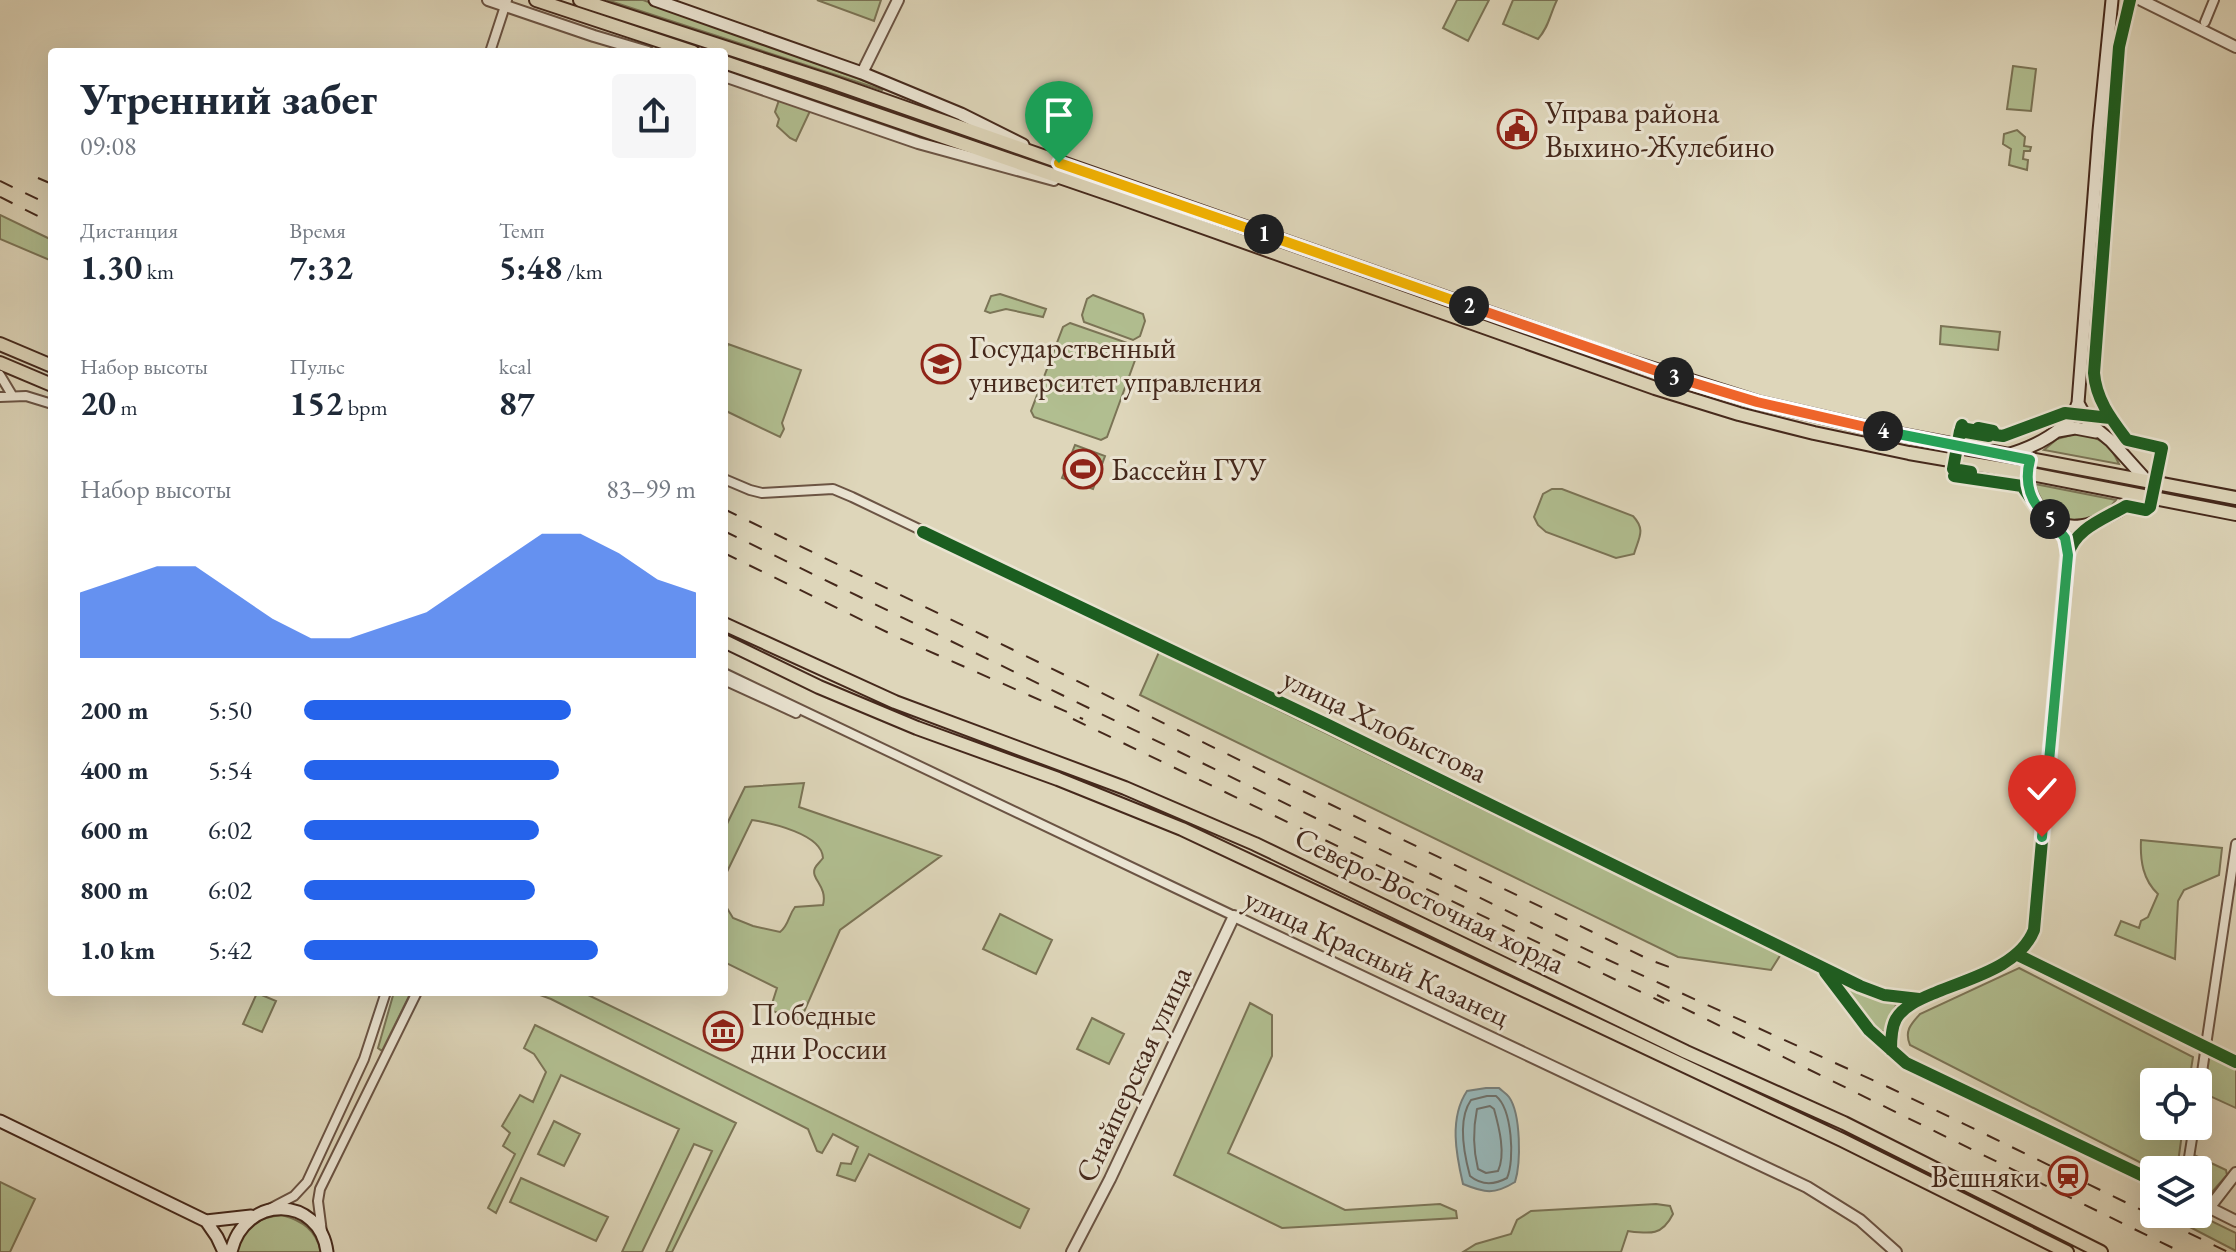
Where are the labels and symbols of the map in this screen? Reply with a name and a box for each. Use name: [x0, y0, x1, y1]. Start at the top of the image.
pin: [1025, 81, 1093, 163]
place label: Управа района Выхино-Жулебино: [1544, 93, 1775, 166]
public building icon: Управа района Выхино-Жулебино: [1496, 108, 1538, 150]
pin: 1: [1244, 214, 1284, 254]
pin: 2: [1449, 286, 1489, 326]
place label: Государственный университет управления: [969, 328, 1262, 401]
school or university icon: Государственный университет управления: [920, 343, 962, 385]
pin: 3: [1654, 357, 1694, 397]
pin: 4: [1863, 411, 1903, 451]
sports icon: Бассейн ГУУ: [1062, 448, 1104, 490]
place label: Бассейн ГУУ: [1111, 450, 1267, 489]
pin: 5: [2030, 499, 2070, 539]
street label: улица Хлобыстова: [1276, 659, 1494, 791]
pin: [2008, 755, 2076, 837]
street label: Северо-Восточная хорда: [1289, 818, 1571, 982]
street label: улица Красный Казанец: [1238, 878, 1516, 1036]
street label: Снайперская улица: [1066, 960, 1200, 1188]
place label: Победные дни России: [751, 995, 887, 1068]
museum icon: Победные дни России: [702, 1010, 744, 1052]
station icon: Вешняки: [2047, 1155, 2089, 1197]
place label: Вешняки: [1931, 1157, 2040, 1196]

